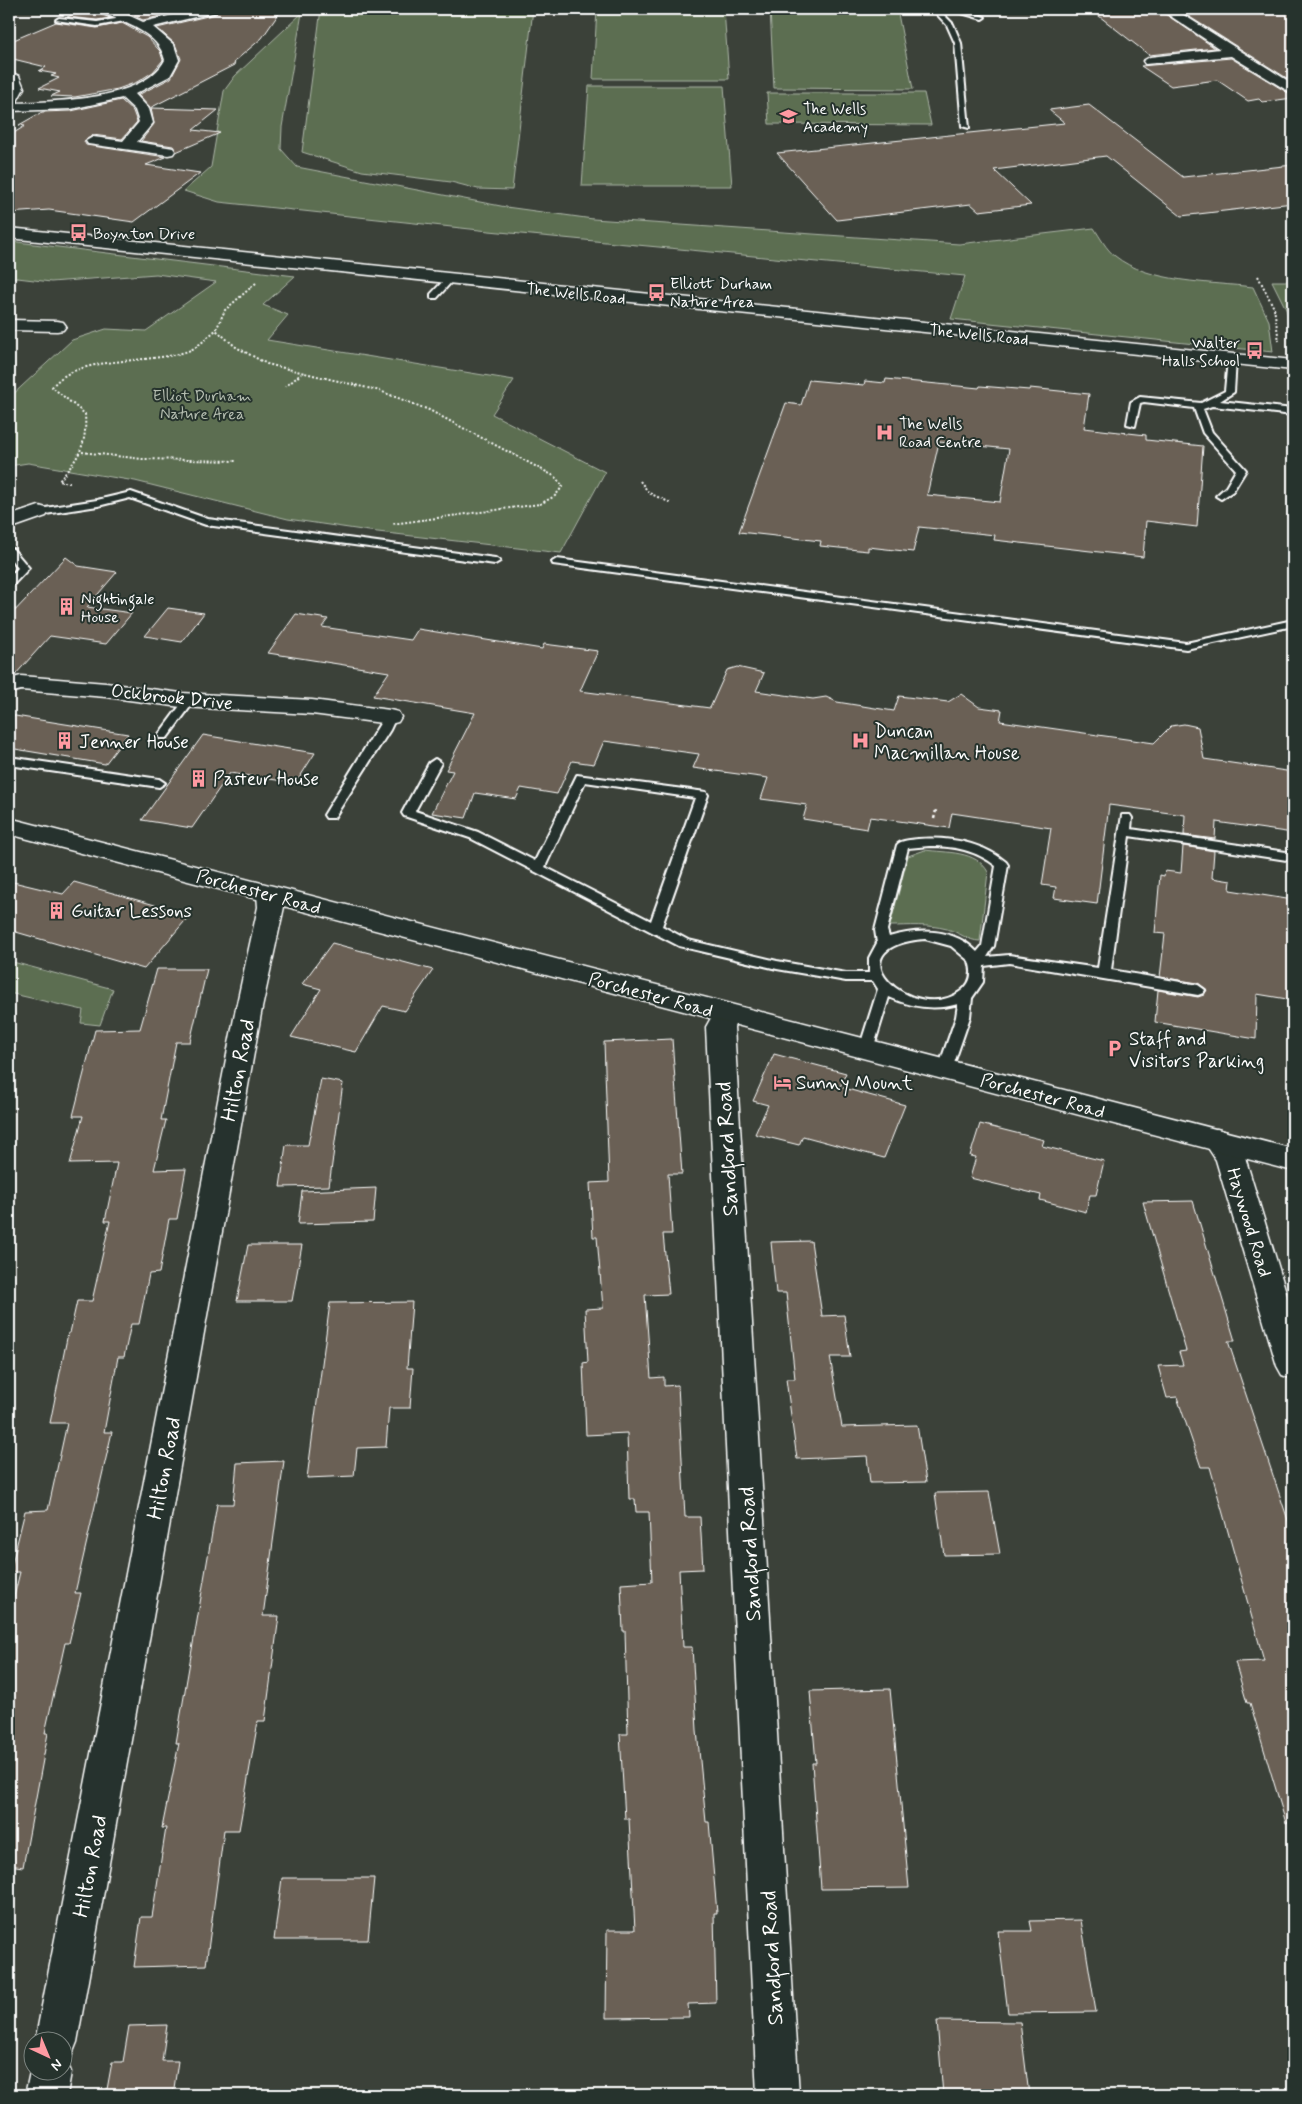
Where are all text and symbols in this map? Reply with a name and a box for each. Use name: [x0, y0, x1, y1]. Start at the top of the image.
place label: The Wells Academy: [803, 99, 868, 138]
school or university icon: The Wells Academy: [779, 107, 799, 127]
bus stop icon: Boynton Drive: [69, 223, 89, 243]
place label: Boynton Drive: [93, 224, 195, 245]
place label: Elliott Durham Nature Area: [670, 274, 772, 313]
street label: The Wells Road: [525, 279, 627, 310]
bus stop icon: Elliott Durham Nature Area: [646, 282, 666, 302]
street label: The Wells Road: [928, 320, 1030, 351]
place label: Walter Halls School: [1162, 333, 1240, 372]
bus stop icon: Walter Halls School: [1244, 341, 1264, 361]
park label: Elliot Durham Nature Area: [153, 386, 251, 425]
place label: The Wells Road Centre: [899, 414, 982, 453]
hospital icon: The Wells Road Centre: [875, 422, 895, 442]
place label: Nightingale House: [81, 589, 155, 628]
building icon: Nightingale House: [57, 597, 77, 617]
street label: Ockbrook Drive: [110, 679, 234, 716]
place label: Duncan Macmillan House: [874, 719, 1020, 766]
place label: Jenner House: [79, 730, 189, 755]
building icon: Jenner House: [55, 731, 75, 751]
hospital icon: Duncan Macmillan House: [850, 731, 870, 751]
place label: Pasteur House: [213, 767, 319, 792]
building icon: Pasteur House: [189, 768, 209, 788]
street label: Porchester Road: [193, 864, 324, 921]
place label: Guitar Lessons: [71, 899, 192, 924]
building icon: Guitar Lessons: [47, 900, 67, 920]
street label: Porchester Road: [585, 967, 716, 1024]
street label: Hilton Road: [215, 1017, 263, 1124]
place label: Staff and Visitors Parking: [1129, 1027, 1264, 1075]
parking icon: Staff and Visitors Parking: [1105, 1039, 1125, 1059]
street label: Porchester Road: [977, 1068, 1108, 1125]
place label: Sunny Mount: [796, 1071, 913, 1097]
hotel icon: Sunny Mount: [772, 1072, 792, 1092]
street label: Sandford Road: [710, 1081, 748, 1217]
street label: Haywood Road: [1220, 1165, 1277, 1280]
street label: Hilton Road: [141, 1415, 189, 1522]
street label: Sandford Road: [733, 1486, 771, 1622]
street label: Hilton Road: [67, 1813, 115, 1920]
street label: Sandford Road: [755, 1890, 793, 2026]
north arrow: [22, 2032, 72, 2082]
text: N: [47, 2055, 66, 2074]

